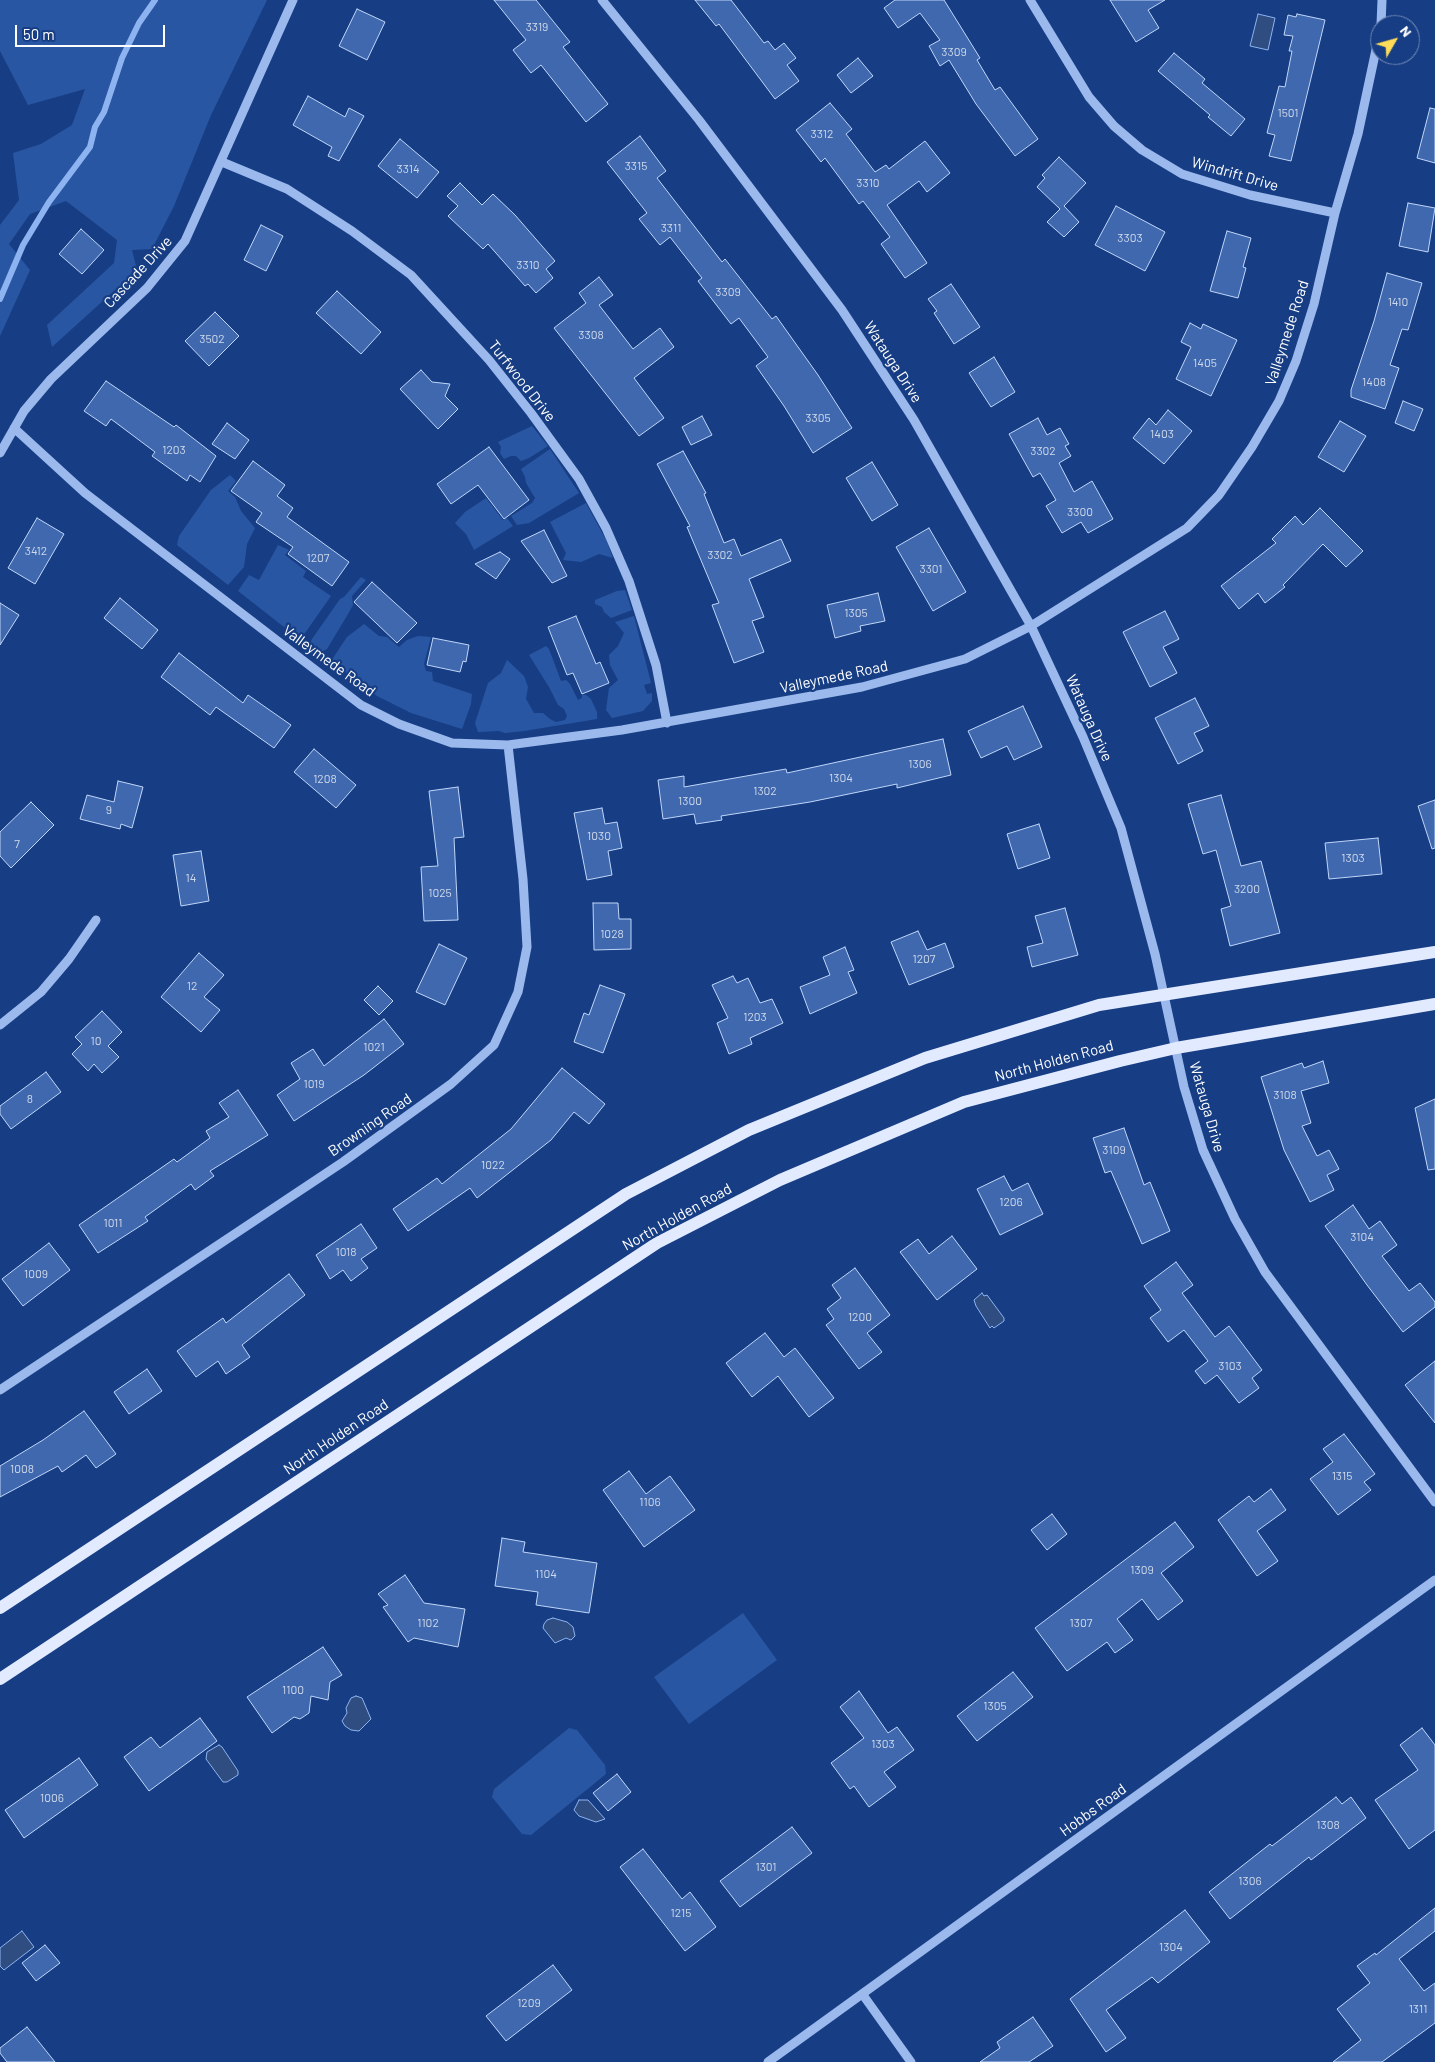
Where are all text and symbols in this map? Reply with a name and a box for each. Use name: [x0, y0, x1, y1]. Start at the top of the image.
scale bar: [18, 15, 168, 47]
north arrow: [1370, 15, 1420, 65]
house number: 3319: [526, 20, 548, 34]
text: N: [1397, 22, 1416, 40]
text: 50 m: [23, 25, 55, 43]
house number: 3309: [941, 45, 967, 59]
house number: 1501: [1277, 106, 1299, 120]
house number: 3312: [811, 127, 833, 141]
street label: Windrift Drive: [1189, 153, 1281, 195]
house number: 3315: [625, 159, 647, 173]
house number: 3314: [396, 162, 420, 176]
house number: 3310: [856, 176, 880, 190]
house number: 3311: [661, 221, 681, 235]
house number: 3303: [1117, 231, 1143, 245]
street label: Cascade Drive: [100, 232, 176, 312]
house number: 3310: [516, 258, 540, 272]
street label: Valleymede Road: [1261, 278, 1313, 388]
house number: 3309: [715, 285, 741, 299]
house number: 1410: [1388, 295, 1408, 309]
street label: Watauga Drive: [860, 318, 926, 406]
house number: 3308: [578, 328, 604, 342]
house number: 3502: [199, 332, 225, 346]
street label: Turfwood Drive: [485, 337, 559, 425]
house number: 1405: [1193, 356, 1217, 370]
house number: 1408: [1362, 375, 1386, 389]
house number: 3305: [805, 411, 831, 425]
house number: 1403: [1150, 427, 1174, 441]
house number: 1203: [162, 443, 186, 457]
house number: 3302: [1030, 444, 1056, 458]
house number: 3300: [1067, 505, 1093, 519]
house number: 3412: [25, 544, 47, 558]
house number: 3302: [707, 548, 733, 562]
house number: 1207: [306, 551, 330, 565]
house number: 3301: [919, 562, 943, 576]
house number: 1305: [844, 606, 868, 620]
street label: Valleymede Road: [279, 621, 379, 701]
street label: Valleymede Road: [778, 657, 890, 697]
street label: Watauga Drive: [1062, 672, 1116, 764]
house number: 1306: [908, 757, 932, 771]
house number: 1304: [829, 771, 853, 785]
house number: 1208: [313, 772, 337, 786]
house number: 1302: [753, 784, 777, 798]
house number: 1300: [678, 794, 702, 808]
house number: 9: [106, 803, 112, 817]
house number: 1030: [587, 829, 611, 843]
house number: 7: [14, 837, 20, 851]
house number: 1303: [1341, 851, 1365, 865]
house number: 14: [186, 871, 196, 885]
house number: 3200: [1234, 882, 1260, 896]
house number: 1025: [428, 886, 452, 900]
house number: 1028: [600, 927, 624, 941]
house number: 1207: [912, 952, 936, 966]
house number: 12: [187, 979, 197, 993]
house number: 1203: [743, 1010, 767, 1024]
house number: 10: [91, 1034, 101, 1048]
street label: North Holden Road: [993, 1036, 1115, 1086]
house number: 1021: [363, 1040, 385, 1054]
street label: Watauga Drive: [1185, 1060, 1229, 1154]
house number: 1019: [303, 1077, 325, 1091]
house number: 3108: [1273, 1088, 1297, 1102]
street label: Browning Road: [325, 1090, 415, 1160]
house number: 8: [27, 1092, 33, 1106]
house number: 3109: [1102, 1143, 1126, 1157]
house number: 1022: [481, 1158, 505, 1172]
street label: North Holden Road: [619, 1179, 735, 1255]
house number: 1206: [999, 1195, 1023, 1209]
house number: 1011: [103, 1216, 123, 1230]
house number: 3104: [1350, 1230, 1374, 1244]
house number: 1018: [335, 1245, 357, 1259]
house number: 1009: [24, 1267, 48, 1281]
house number: 1200: [848, 1310, 872, 1324]
house number: 3103: [1218, 1359, 1242, 1373]
street label: North Holden Road: [280, 1395, 392, 1479]
house number: 1008: [10, 1462, 34, 1476]
house number: 1315: [1332, 1469, 1352, 1483]
house number: 1106: [639, 1495, 661, 1509]
house number: 1309: [1130, 1563, 1154, 1577]
house number: 1104: [535, 1567, 557, 1581]
house number: 1102: [417, 1616, 439, 1630]
house number: 1307: [1070, 1616, 1092, 1630]
house number: 1100: [282, 1683, 304, 1697]
house number: 1305: [983, 1699, 1007, 1713]
house number: 1303: [871, 1737, 895, 1751]
street label: Hobbs Road: [1056, 1780, 1130, 1840]
house number: 1006: [40, 1791, 64, 1805]
house number: 1308: [1316, 1818, 1340, 1832]
house number: 1301: [755, 1860, 777, 1874]
house number: 1306: [1238, 1874, 1262, 1888]
house number: 1215: [671, 1906, 691, 1920]
house number: 1304: [1159, 1940, 1183, 1954]
house number: 1209: [517, 1996, 541, 2010]
house number: 1311: [1409, 2002, 1427, 2016]

